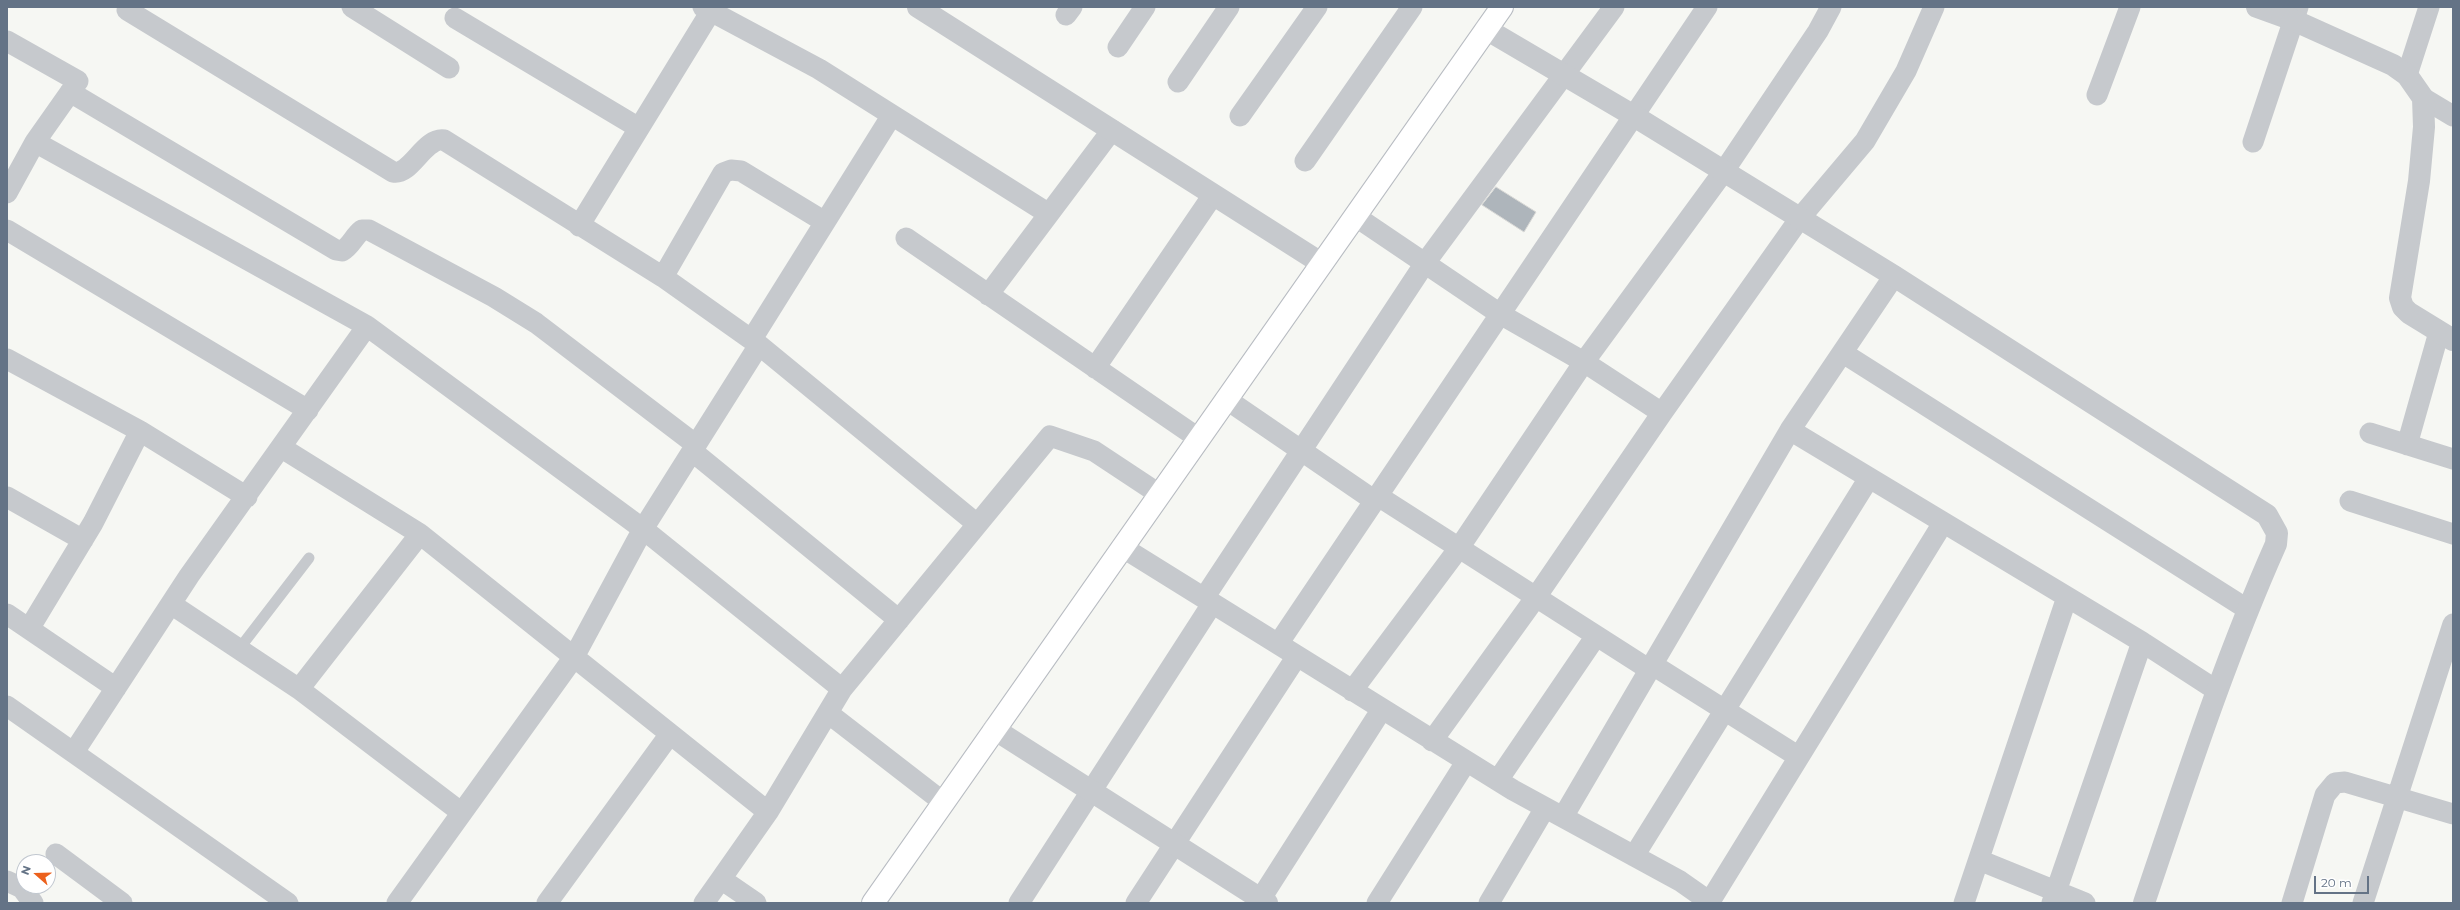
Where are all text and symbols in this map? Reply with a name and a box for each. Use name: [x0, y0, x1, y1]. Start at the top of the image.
north arrow: [16, 854, 56, 894]
text: N: [18, 864, 34, 877]
scale bar: [2316, 868, 2371, 894]
text: 20 m: [2321, 875, 2352, 890]

